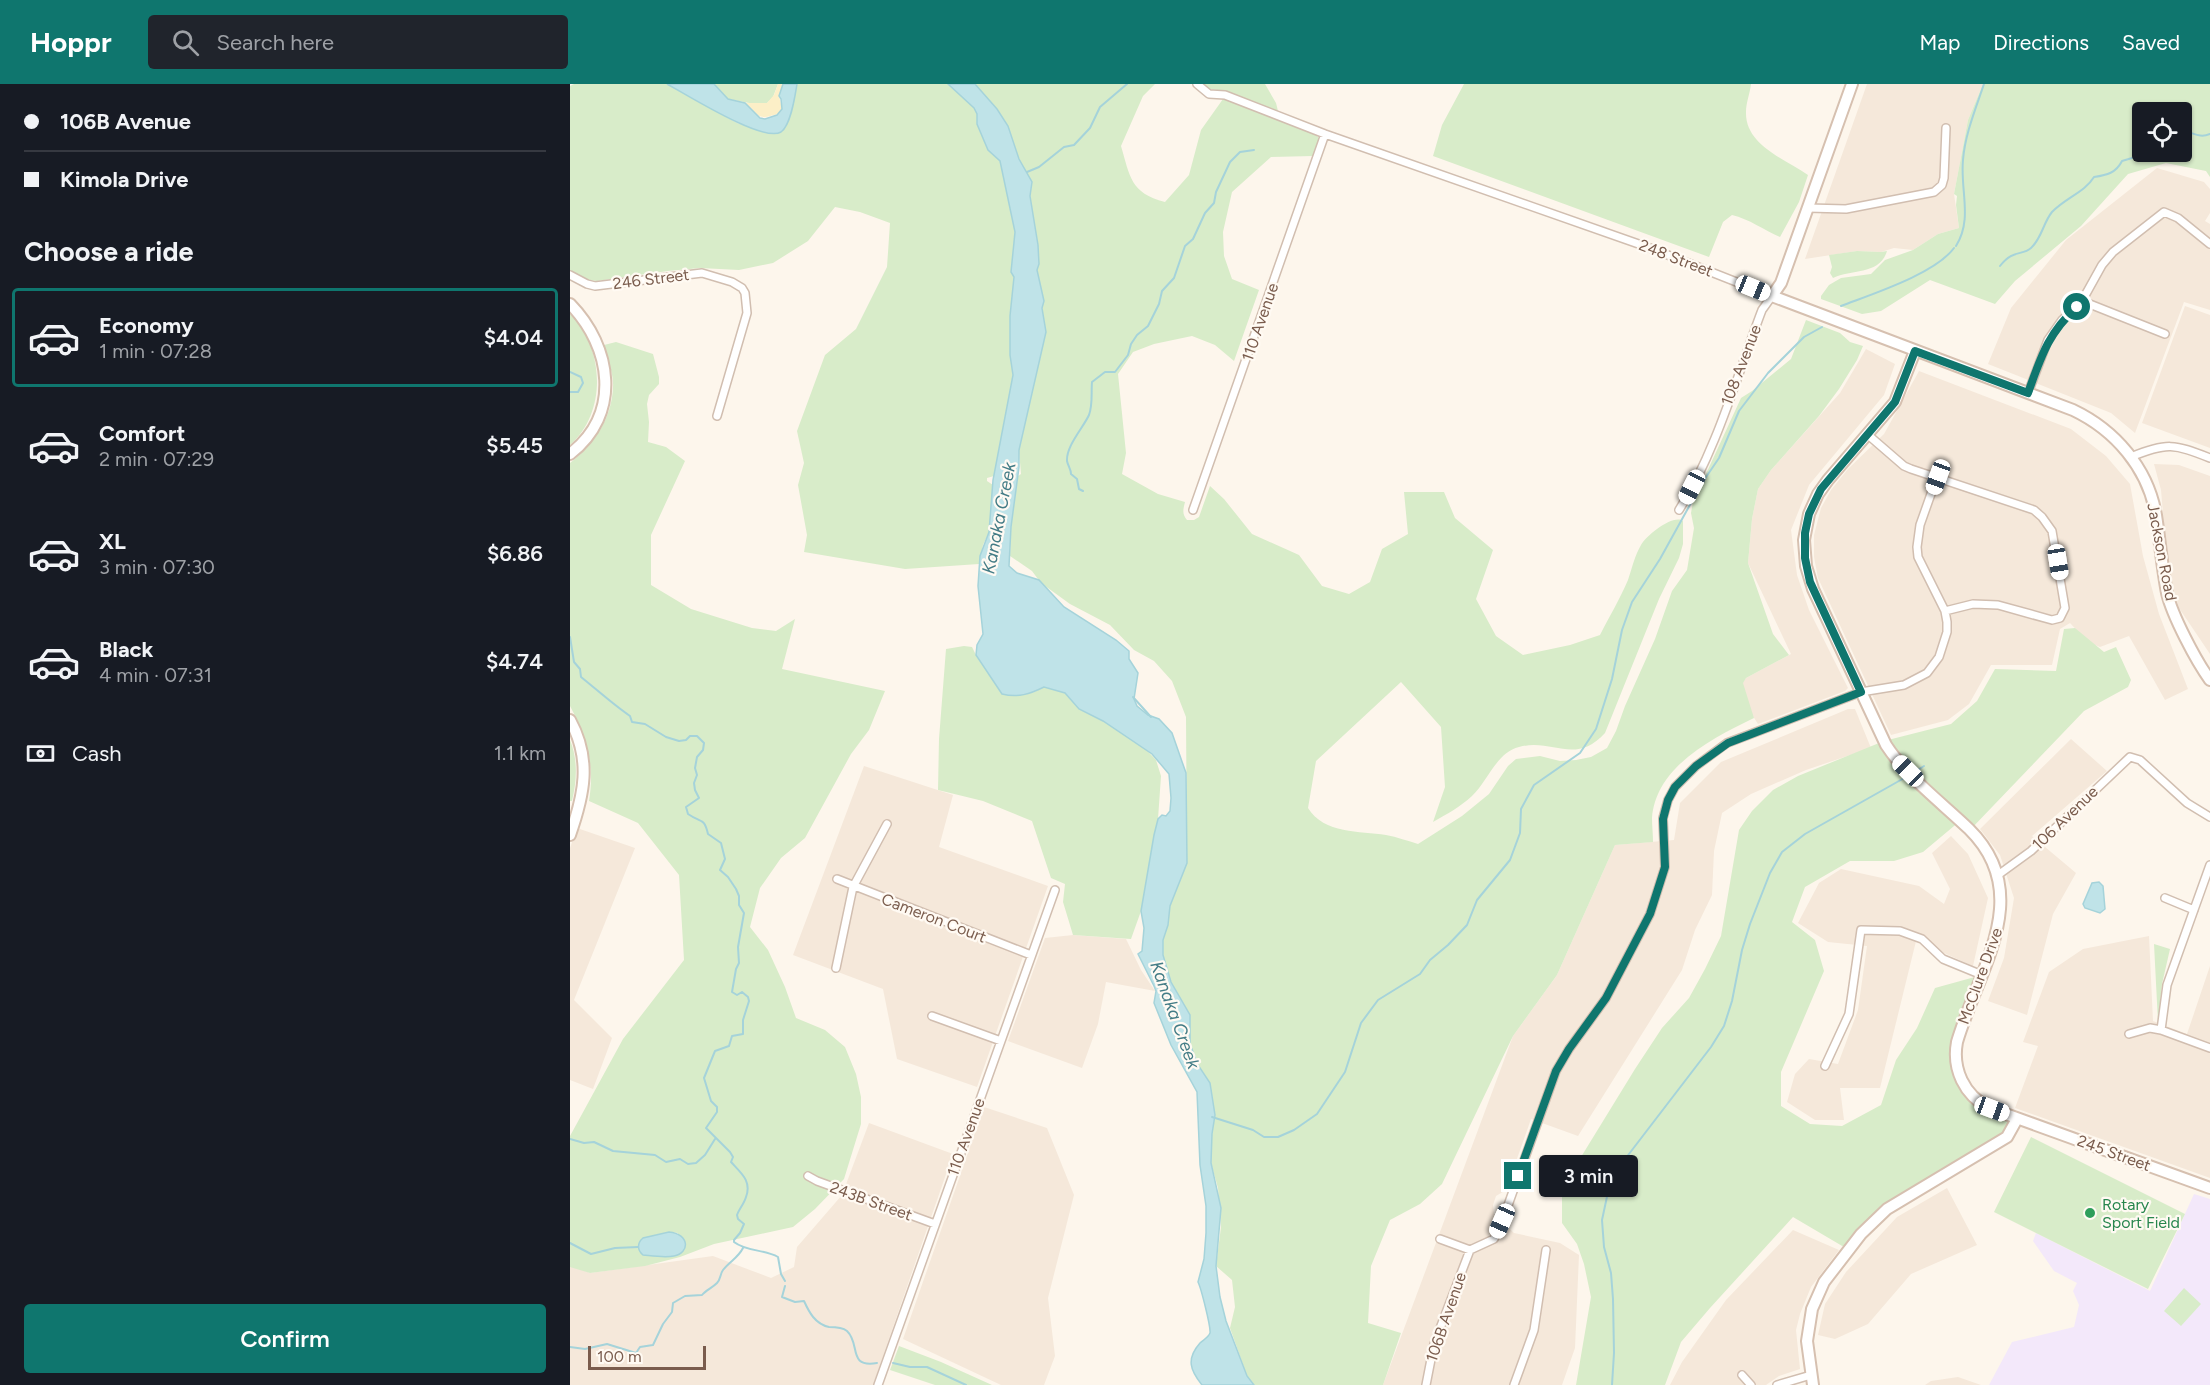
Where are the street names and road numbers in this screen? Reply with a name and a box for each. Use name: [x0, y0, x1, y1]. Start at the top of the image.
street label: 248 Street: [1636, 235, 1716, 281]
street label: 246 Street: [612, 265, 690, 293]
street label: 110 Avenue: [1238, 280, 1282, 364]
street label: 108 Avenue: [1717, 322, 1765, 408]
street label: Jackson Road: [2143, 501, 2181, 603]
street label: 106 Avenue: [2028, 782, 2102, 854]
street label: Cameron Court: [879, 889, 989, 947]
street label: McClure Drive: [1954, 925, 2006, 1027]
street label: 110 Avenue: [943, 1095, 989, 1179]
street label: 245 Street: [2075, 1131, 2153, 1175]
street label: 243B Street: [827, 1177, 915, 1225]
street label: 106B Avenue: [1422, 1269, 1470, 1364]

